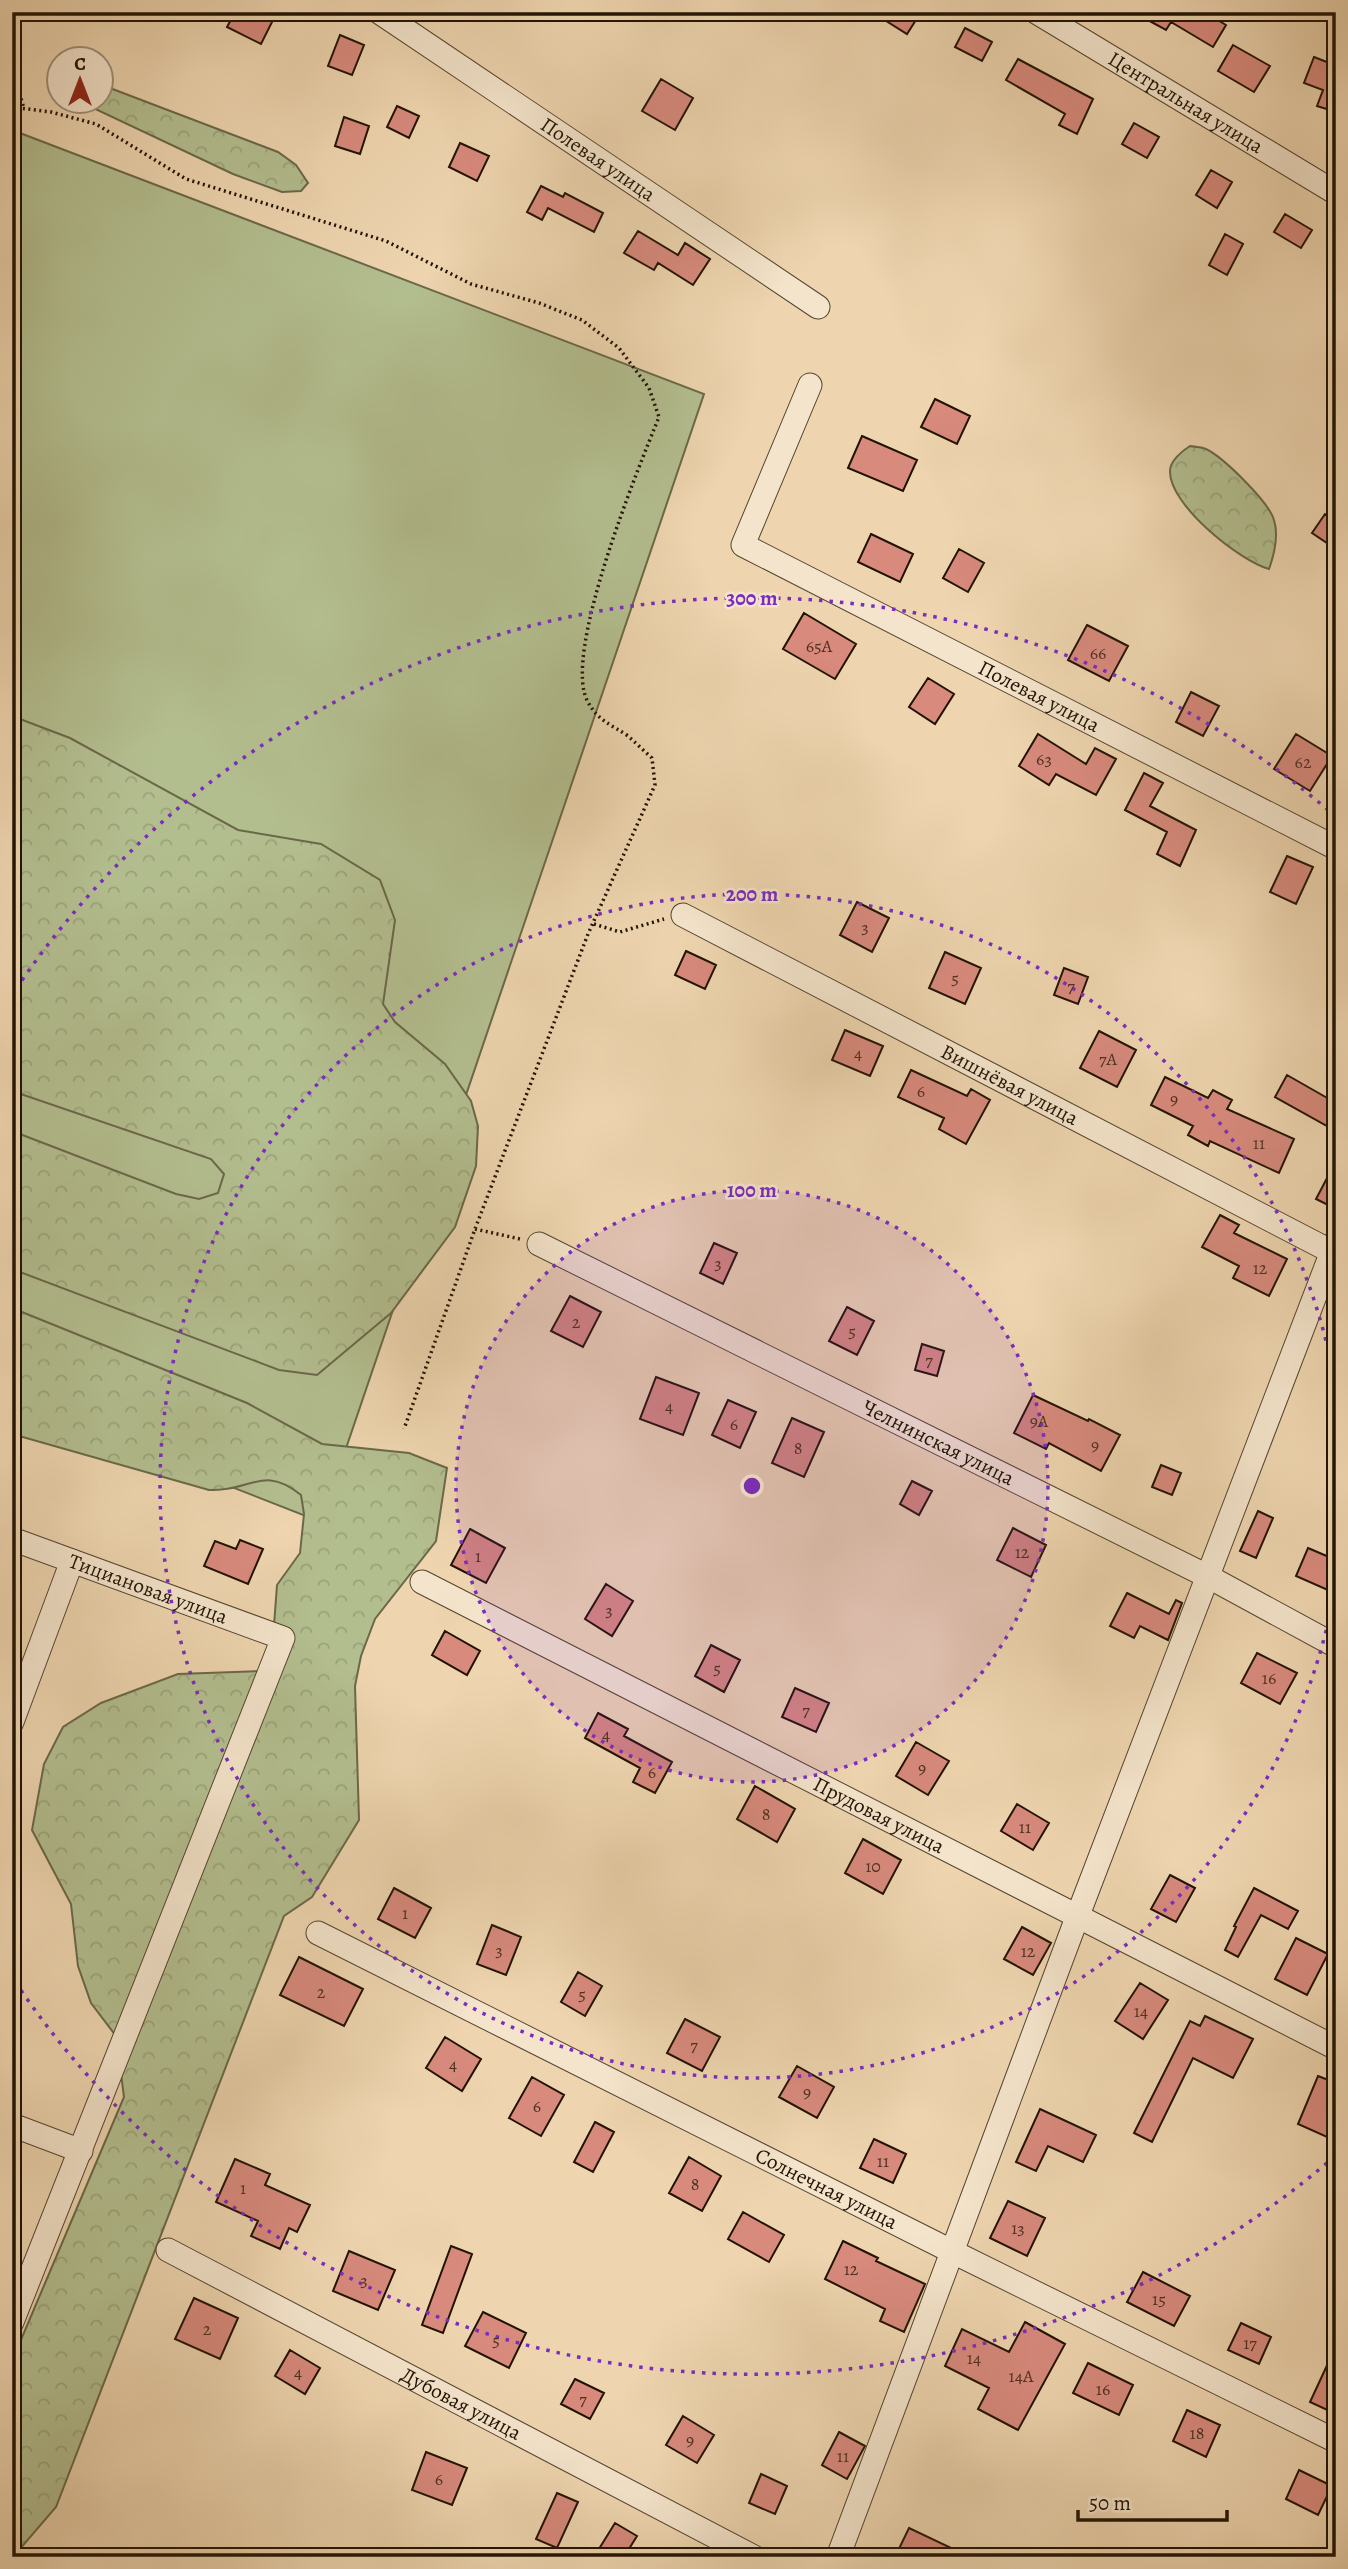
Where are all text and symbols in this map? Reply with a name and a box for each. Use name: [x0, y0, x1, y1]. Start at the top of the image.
street label: Центральная улица: [1103, 45, 1269, 160]
north arrow: [46, 46, 116, 116]
text: С: [74, 51, 86, 77]
street label: Полевая улица: [535, 111, 661, 208]
text: 300 m: [726, 584, 778, 612]
house number: 65А: [806, 634, 833, 658]
house number: 66: [1090, 641, 1106, 665]
street label: Полевая улица: [974, 654, 1105, 739]
house number: 63: [1036, 747, 1052, 771]
house number: 62: [1295, 750, 1312, 774]
text: 200 m: [726, 880, 779, 908]
house number: 3: [861, 915, 869, 939]
house number: 5: [951, 966, 959, 990]
house number: 7: [1067, 974, 1075, 998]
street label: Вишнёвая улица: [936, 1037, 1083, 1132]
house number: 4: [854, 1041, 862, 1065]
house number: 7А: [1099, 1047, 1118, 1071]
house number: 6: [917, 1079, 925, 1103]
house number: 9: [1170, 1087, 1178, 1111]
house number: 11: [1253, 1131, 1265, 1155]
text: 100 m: [727, 1176, 777, 1204]
house number: 3: [714, 1251, 722, 1275]
house number: 12: [1253, 1256, 1268, 1280]
house number: 2: [572, 1310, 581, 1334]
house number: 5: [848, 1319, 856, 1343]
house number: 7: [925, 1348, 933, 1372]
street label: Челнинская улица: [858, 1393, 1019, 1492]
house number: 4: [665, 1394, 673, 1418]
house number: 9А: [1030, 1409, 1049, 1433]
house number: 6: [730, 1412, 738, 1436]
house number: 9: [1091, 1433, 1099, 1457]
house number: 8: [794, 1436, 802, 1460]
centre of rings: [740, 1474, 764, 1498]
house number: 12: [1015, 1540, 1030, 1564]
house number: 1: [475, 1544, 481, 1568]
street label: Тициановая улица: [65, 1547, 232, 1631]
house number: 3: [605, 1598, 613, 1622]
house number: 5: [713, 1656, 721, 1680]
house number: 16: [1262, 1666, 1276, 1690]
house number: 7: [802, 1698, 810, 1722]
house number: 4: [602, 1722, 610, 1746]
house number: 9: [918, 1756, 926, 1780]
house number: 6: [648, 1760, 656, 1784]
street label: Прудовая улица: [809, 1770, 950, 1860]
house number: 8: [762, 1802, 770, 1826]
house number: 11: [1019, 1815, 1031, 1839]
house number: 10: [865, 1854, 881, 1878]
house number: 1: [402, 1901, 408, 1925]
house number: 3: [495, 1938, 503, 1962]
house number: 12: [1021, 1939, 1036, 1963]
house number: 2: [317, 1980, 326, 2004]
house number: 5: [578, 1982, 586, 2006]
house number: 14: [1134, 1999, 1148, 2023]
house number: 7: [690, 2033, 698, 2057]
house number: 4: [449, 2052, 457, 2076]
house number: 9: [803, 2080, 811, 2104]
house number: 6: [533, 2094, 541, 2118]
street label: Солнечная улица: [751, 2141, 903, 2236]
house number: 11: [877, 2149, 889, 2173]
house number: 8: [691, 2172, 699, 2196]
house number: 1: [240, 2176, 246, 2200]
house number: 13: [1011, 2216, 1025, 2240]
house number: 12: [844, 2257, 859, 2281]
house number: 3: [360, 2268, 368, 2292]
house number: 15: [1152, 2287, 1166, 2311]
house number: 2: [203, 2317, 212, 2341]
house number: 5: [492, 2328, 500, 2352]
house number: 17: [1243, 2331, 1257, 2355]
house number: 14: [967, 2346, 981, 2370]
house number: 4: [294, 2360, 302, 2384]
street label: Дубовая улица: [396, 2361, 527, 2447]
house number: 14А: [1009, 2364, 1034, 2388]
house number: 16: [1096, 2377, 1110, 2401]
house number: 7: [579, 2387, 587, 2411]
house number: 18: [1190, 2421, 1204, 2445]
house number: 9: [686, 2428, 694, 2452]
house number: 11: [837, 2444, 849, 2468]
house number: 6: [435, 2467, 443, 2491]
scale bar: [1078, 2478, 1227, 2522]
text: 50 m: [1089, 2489, 1131, 2517]

